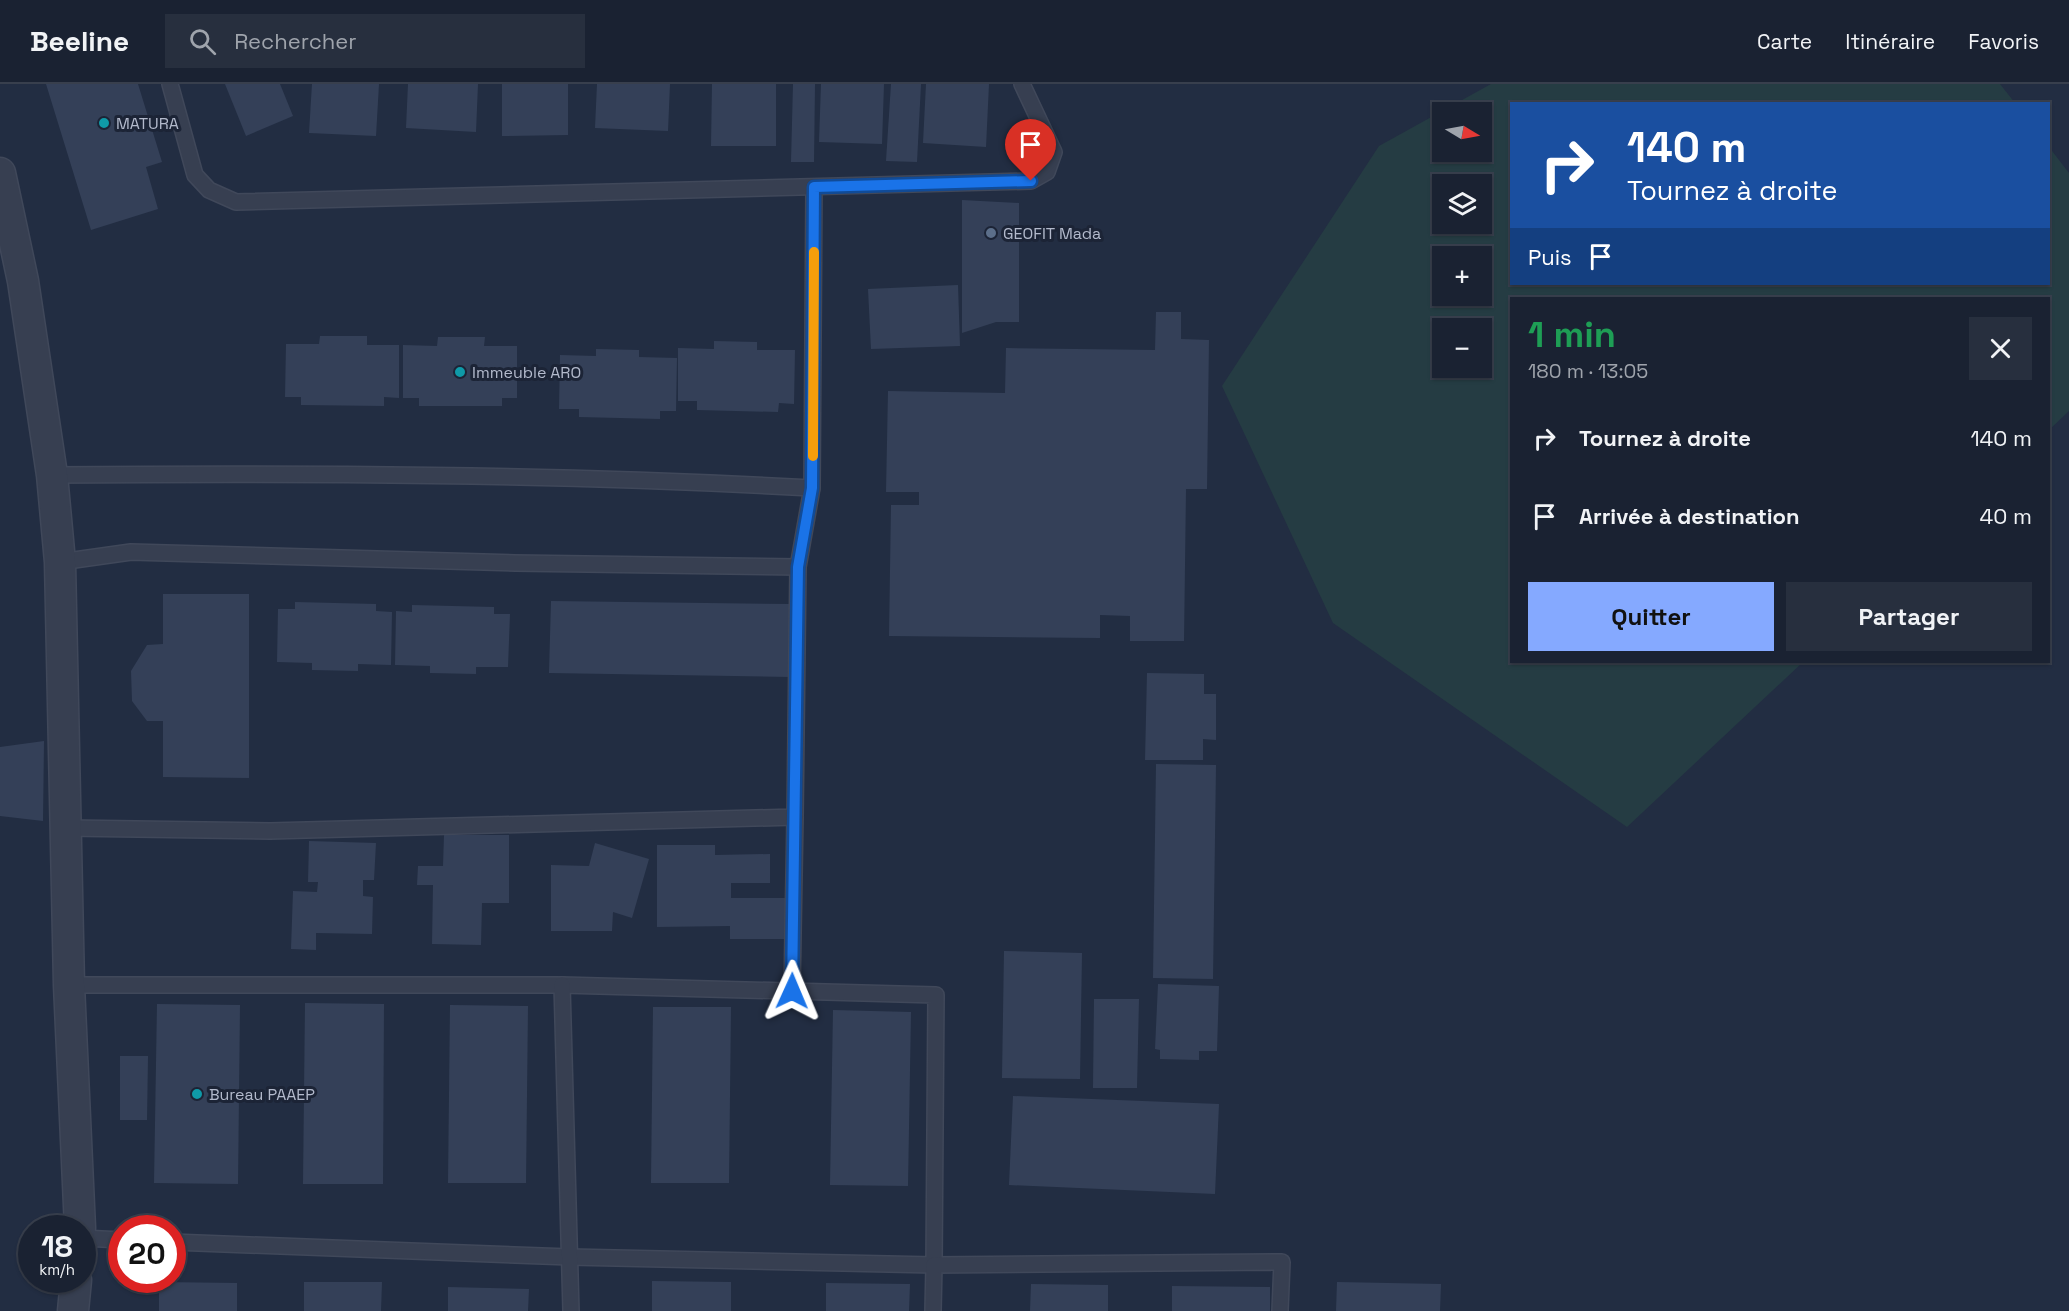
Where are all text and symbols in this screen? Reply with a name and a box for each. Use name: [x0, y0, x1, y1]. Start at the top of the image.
search box: [165, 14, 585, 68]
text: Beeline: [30, 23, 129, 59]
icon: search: [186, 25, 219, 58]
text: Rechercher: [234, 27, 357, 55]
text: Carte: [1757, 28, 1812, 55]
text: Itinéraire: [1845, 28, 1935, 55]
text: Favoris: [1968, 28, 2039, 55]
north arrow: [1432, 102, 1492, 162]
map controls: [1432, 102, 1492, 378]
place label: MATURA: [116, 113, 179, 134]
marker: MATURA: [97, 116, 111, 130]
pin: [1005, 119, 1056, 181]
text: 140 m: [1627, 121, 1746, 174]
icon: right: [1528, 126, 1606, 204]
icon: arrive: [1014, 128, 1047, 161]
text: Tournez à droite: [1627, 173, 1837, 208]
button: layers: [1432, 174, 1492, 234]
place label: GEOFIT Mada: [1003, 223, 1101, 244]
marker: GEOFIT Mada: [984, 226, 998, 240]
icon: arrive: [1584, 240, 1617, 273]
text: Puis: [1528, 243, 1572, 271]
button: +: [1432, 246, 1492, 306]
text: 1 min: [1528, 312, 1616, 358]
button: close: [1969, 317, 2032, 380]
button: −: [1432, 318, 1492, 378]
text: 180 m · 13:05: [1528, 358, 1648, 384]
place label: Immeuble ARO: [472, 362, 581, 383]
marker: Immeuble ARO: [453, 365, 467, 379]
icon: right: [1528, 422, 1561, 455]
text: Tournez à droite: [1579, 424, 1751, 452]
text: 140 m: [1970, 424, 2032, 452]
icon: arrive: [1528, 500, 1561, 533]
text: Arrivée à destination: [1579, 502, 1800, 530]
text: 40 m: [1980, 502, 2032, 530]
button: Quitter: [1528, 582, 1774, 651]
button: Partager: [1786, 582, 2032, 651]
position arrow: [760, 959, 824, 1023]
place label: Bureau PAAEP: [209, 1084, 315, 1105]
marker: Bureau PAAEP: [190, 1087, 204, 1101]
speed limit sign: 20: [108, 1215, 186, 1293]
text: 18: [41, 1227, 73, 1266]
text: km/h: [39, 1260, 75, 1279]

